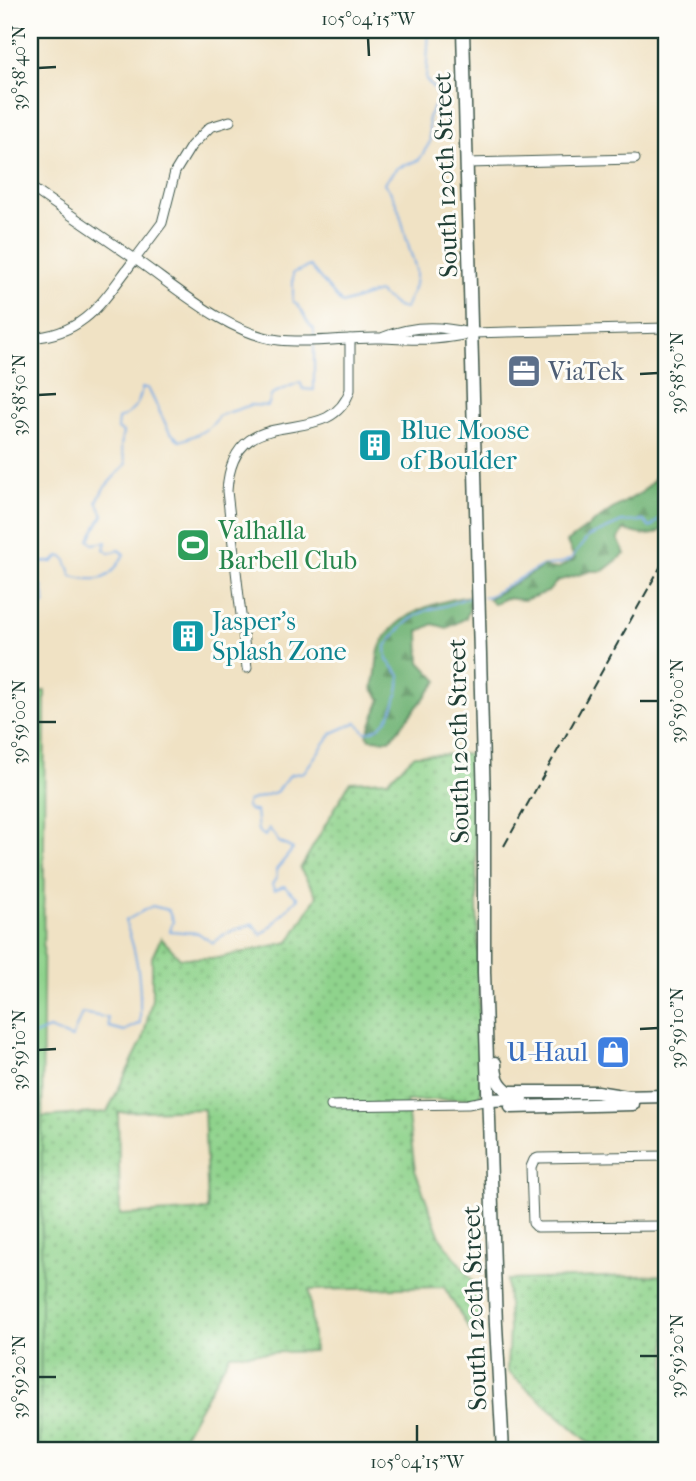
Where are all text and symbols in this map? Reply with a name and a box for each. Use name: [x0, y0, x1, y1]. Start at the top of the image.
text: 105°04'15"W: [321, 9, 416, 30]
text: 39°58'40"N: [9, 25, 30, 111]
street label: South 120th Street: [426, 71, 465, 278]
text: 39°58'50"N: [667, 331, 688, 414]
office icon: ViaTek: [505, 352, 543, 390]
text: 39°58'50"N: [9, 353, 30, 436]
place label: ViaTek: [547, 356, 625, 387]
place label: Blue Moose of Boulder: [400, 415, 529, 476]
building icon: Blue Moose of Boulder: [356, 426, 394, 464]
place label: Valhalla Barbell Club: [217, 515, 357, 576]
sports icon: Valhalla Barbell Club: [174, 526, 212, 564]
place label: Jasper's Splash Zone: [210, 606, 347, 667]
building icon: Jasper's Splash Zone: [169, 617, 207, 655]
street label: South 120th Street: [441, 637, 476, 844]
text: 39°59'00"N: [667, 658, 688, 743]
text: 39°59'00"N: [9, 679, 30, 764]
text: 39°59'10"N: [667, 987, 688, 1069]
text: 39°59'10"N: [9, 1009, 30, 1091]
shop icon: U-Haul: [594, 1033, 632, 1071]
place label: U-Haul: [507, 1037, 588, 1068]
street label: South 120th Street: [455, 1204, 494, 1411]
text: 39°59'20"N: [667, 1314, 688, 1398]
text: 39°59'20"N: [9, 1335, 30, 1419]
text: 105°04'15"W: [370, 1452, 465, 1473]

